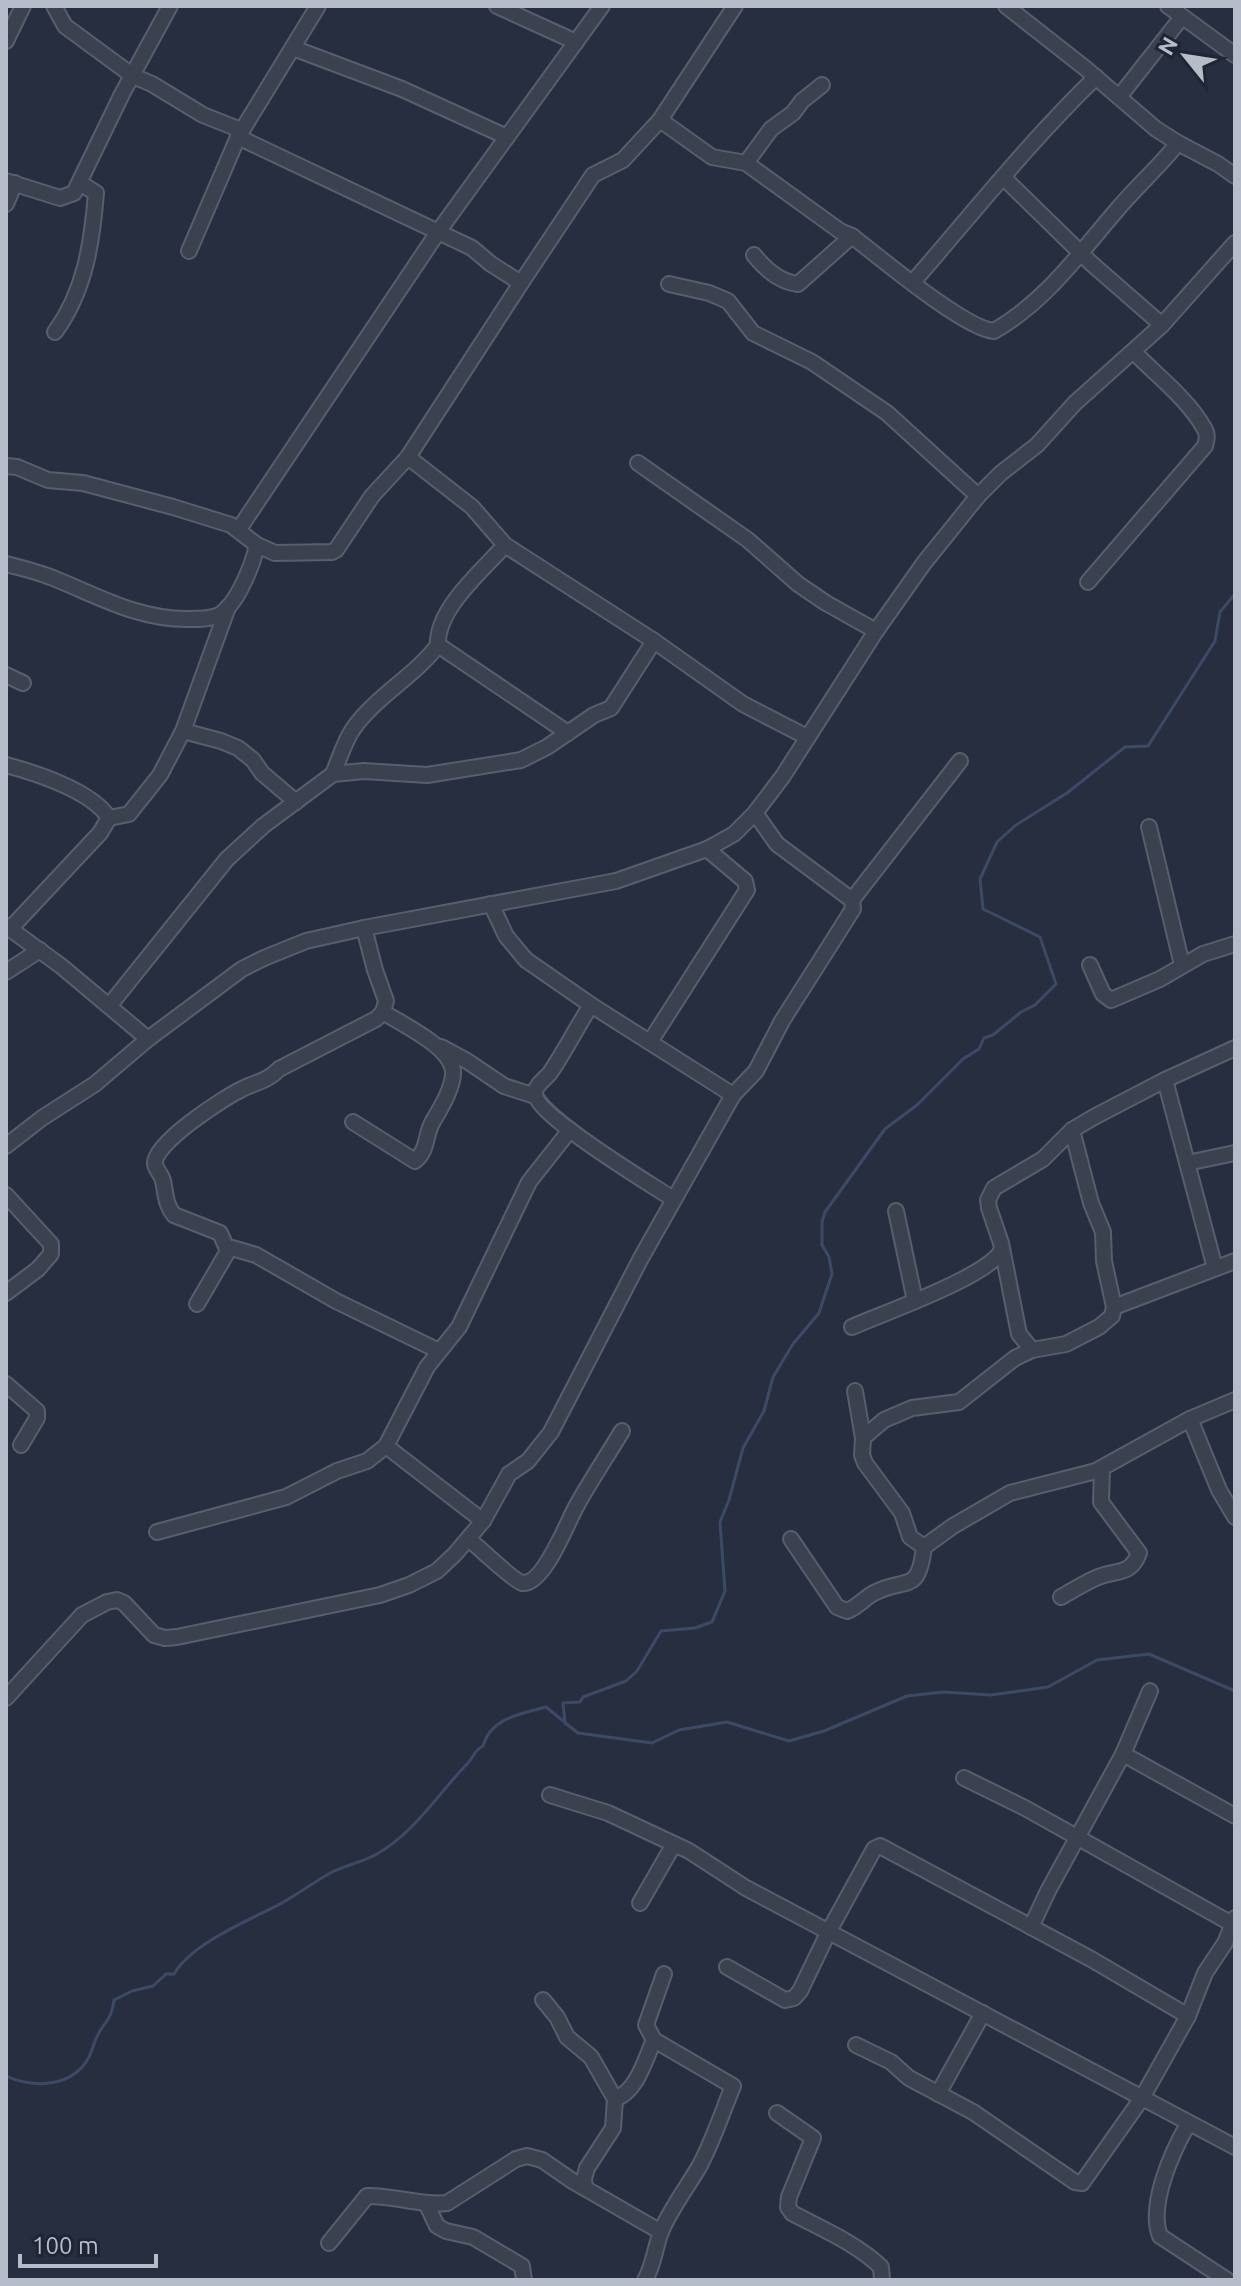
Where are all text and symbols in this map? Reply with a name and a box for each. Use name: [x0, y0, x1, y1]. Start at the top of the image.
north arrow: [1145, 16, 1225, 96]
text: N: [1152, 32, 1182, 59]
scale bar: [20, 2218, 156, 2268]
text: 100 m: [32, 2232, 99, 2259]

